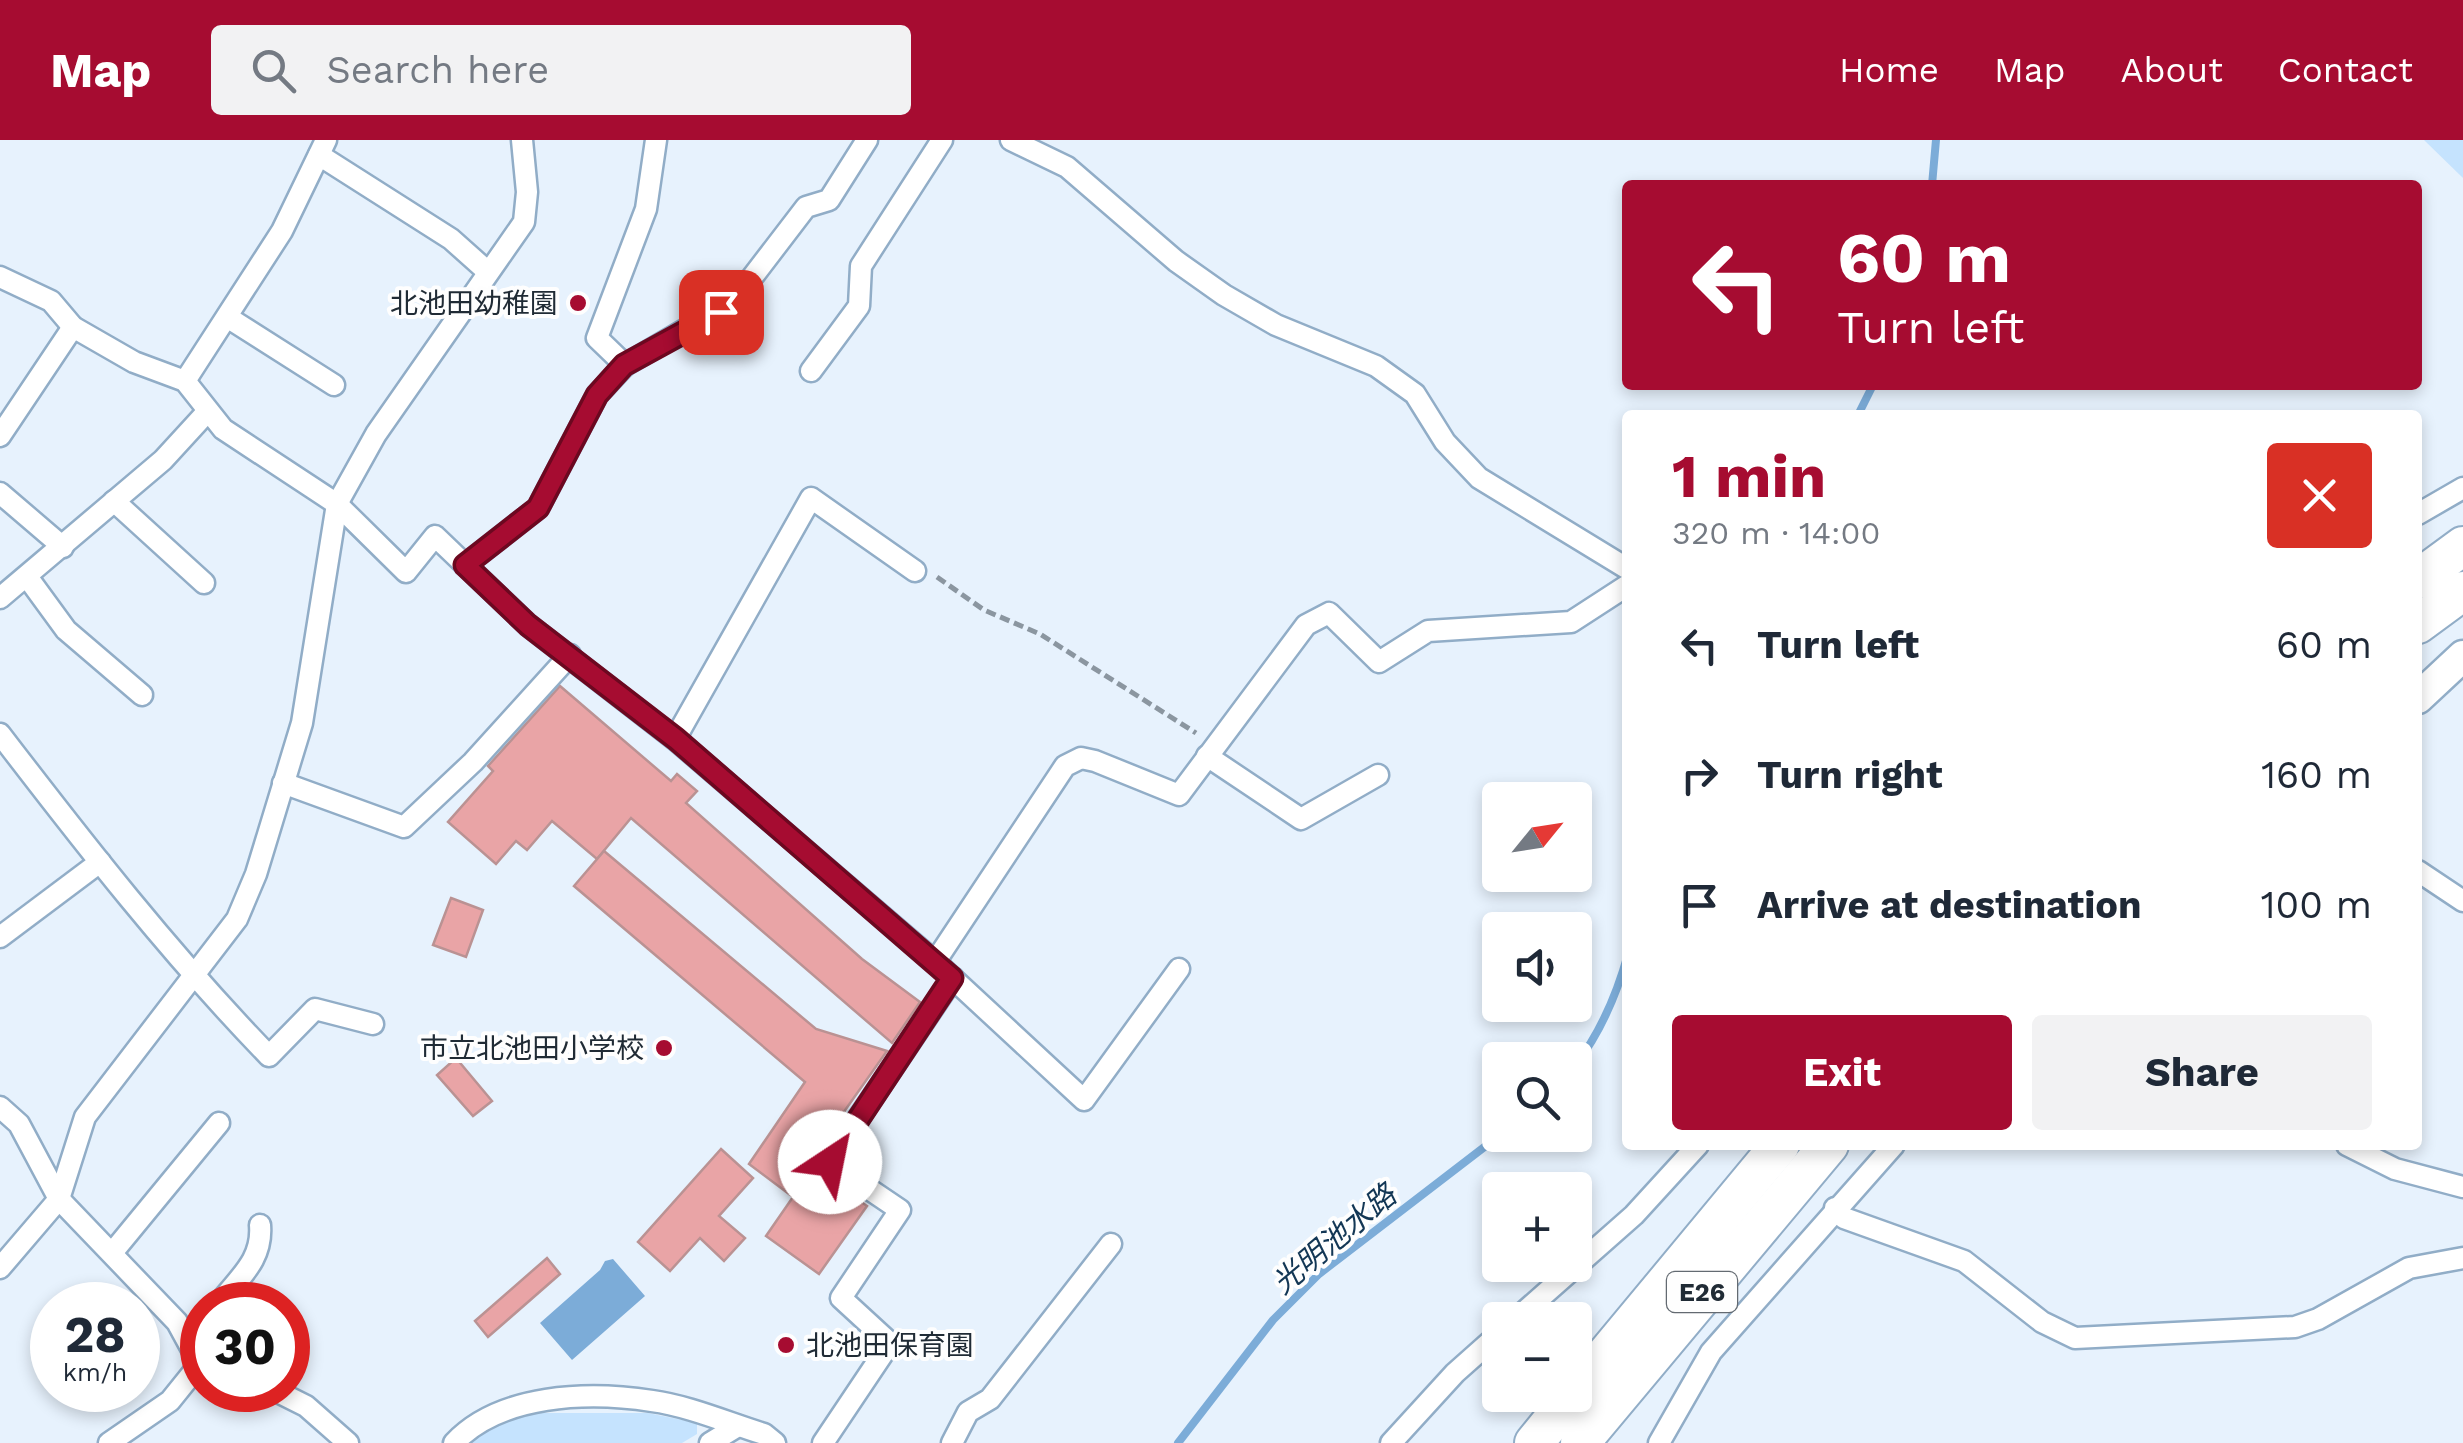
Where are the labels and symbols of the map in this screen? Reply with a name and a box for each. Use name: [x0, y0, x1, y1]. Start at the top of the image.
pin: [679, 270, 764, 355]
place label: 北池田幼稚園: [390, 287, 558, 320]
marker: 北池田幼稚園: [567, 292, 589, 314]
north arrow: [1482, 782, 1592, 892]
place label: 市立北池田小学校: [420, 1032, 644, 1065]
marker: 市立北池田小学校: [653, 1037, 675, 1059]
position arrow: [778, 1110, 882, 1214]
water label: 光明池水路: [1265, 1175, 1405, 1301]
road number: E26: [1667, 1272, 1737, 1312]
speed limit sign: 30: [180, 1282, 310, 1412]
place label: 北池田保育園: [806, 1329, 974, 1362]
marker: 北池田保育園: [775, 1334, 797, 1356]

